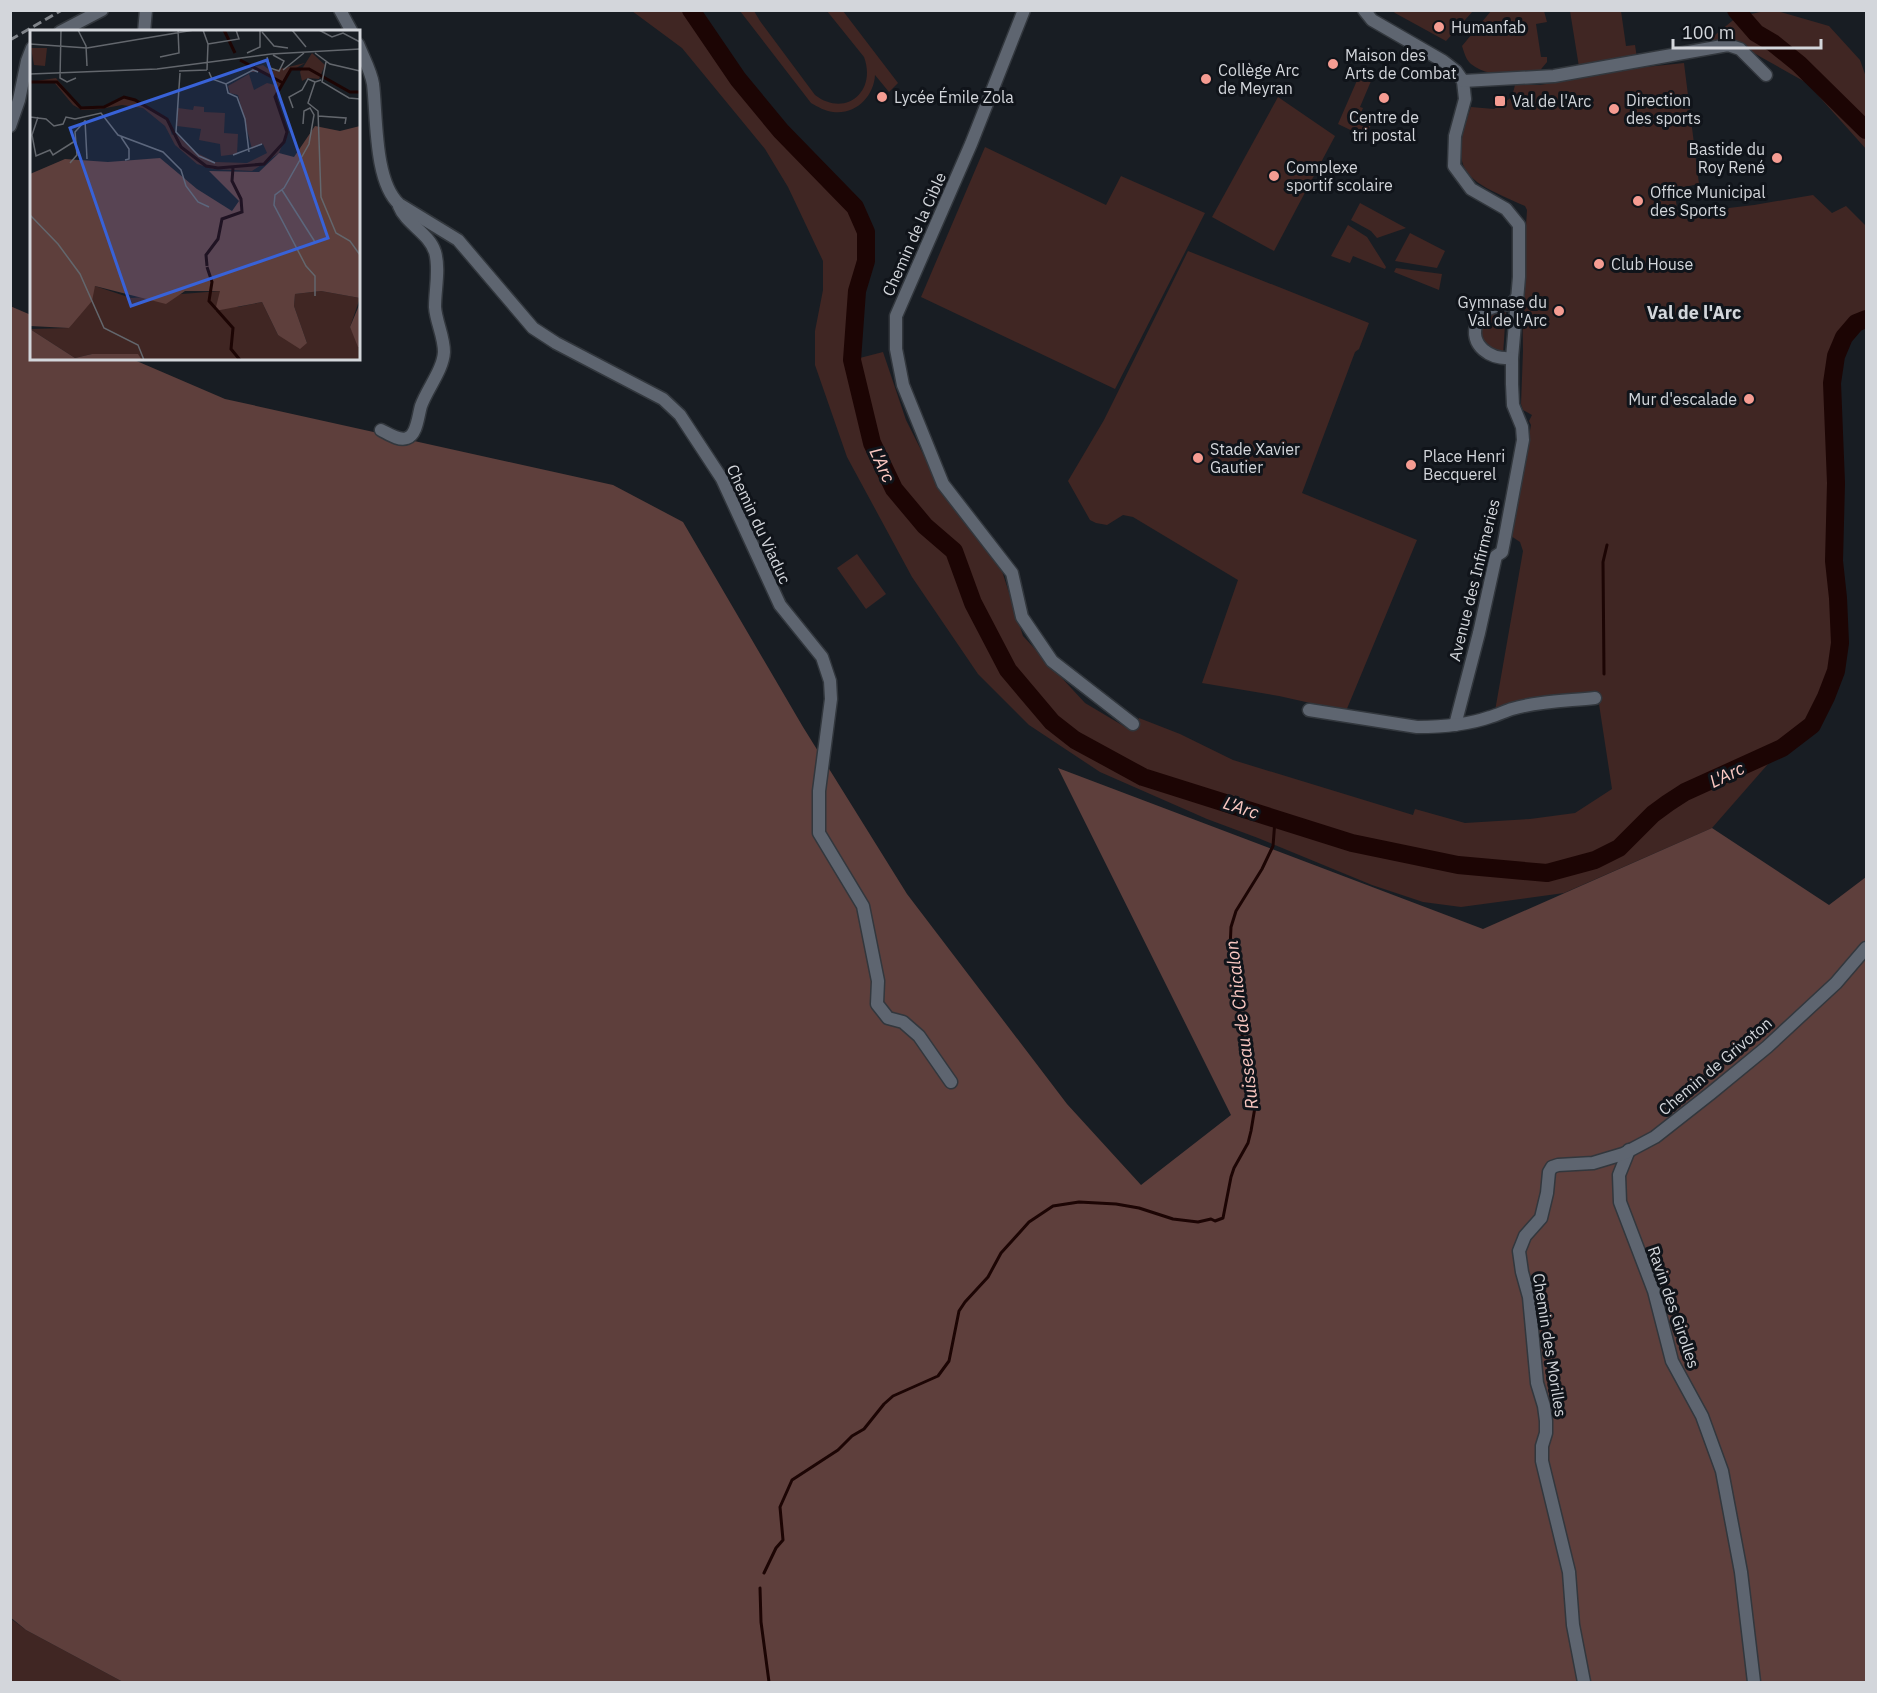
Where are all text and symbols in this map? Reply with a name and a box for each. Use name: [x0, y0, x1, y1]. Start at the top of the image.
scale bar: [1673, 12, 1822, 50]
place label: Humanfab: [1451, 17, 1526, 37]
marker: Humanfab: [1432, 20, 1446, 34]
text: 100 m: [1682, 21, 1734, 44]
inset map: [30, 30, 360, 360]
place label: Maison des Arts de Combat: [1345, 45, 1457, 83]
marker: Maison des Arts de Combat: [1326, 57, 1340, 71]
place label: Collège Arc de Meyran: [1218, 60, 1299, 98]
marker: Collège Arc de Meyran: [1199, 72, 1213, 86]
place label: Lycée Émile Zola: [894, 86, 1014, 107]
marker: Lycée Émile Zola: [875, 90, 889, 104]
place label: Direction des sports: [1626, 90, 1701, 128]
marker: Centre de tri postal: [1377, 91, 1391, 105]
place label: Val de l'Arc: [1512, 91, 1591, 111]
marker: Val de l'Arc: [1493, 94, 1507, 108]
marker: Direction des sports: [1607, 102, 1621, 116]
place label: Centre de tri postal: [1349, 107, 1419, 145]
place label: Bastide du Roy René: [1689, 139, 1765, 177]
marker: Bastide du Roy René: [1770, 151, 1784, 165]
place label: Complexe sportif scolaire: [1286, 157, 1393, 195]
street label: Chemin de la Cible: [878, 169, 950, 299]
marker: Complexe sportif scolaire: [1267, 169, 1281, 183]
place label: Office Municipal des Sports: [1650, 182, 1766, 220]
marker: Office Municipal des Sports: [1631, 194, 1645, 208]
place label: Club House: [1611, 254, 1694, 274]
marker: Club House: [1592, 257, 1606, 271]
place label: Gymnase du Val de l'Arc: [1458, 292, 1547, 330]
district label: Val de l'Arc: [1647, 301, 1741, 324]
marker: Gymnase du Val de l'Arc: [1552, 304, 1566, 318]
place label: Mur d'escalade: [1628, 389, 1737, 409]
marker: Mur d'escalade: [1742, 392, 1756, 406]
place label: Stade Xavier Gautier: [1210, 439, 1300, 477]
water label: L'Arc: [864, 444, 901, 486]
place label: Place Henri Becquerel: [1423, 446, 1505, 484]
marker: Stade Xavier Gautier: [1191, 451, 1205, 465]
marker: Place Henri Becquerel: [1404, 458, 1418, 472]
street label: Chemin du Viaduc: [723, 461, 795, 587]
street label: Avenue des Infirmeries: [1444, 497, 1504, 663]
water label: L'Arc: [1705, 756, 1748, 793]
water label: L'Arc: [1220, 791, 1262, 824]
water label: Ruisseau de Chicalon: [1220, 939, 1263, 1111]
street label: Chemin de Grivoton: [1654, 1013, 1776, 1119]
street label: Ravin des Girolles: [1644, 1243, 1704, 1371]
street label: Chemin des Morilles: [1529, 1272, 1571, 1418]

